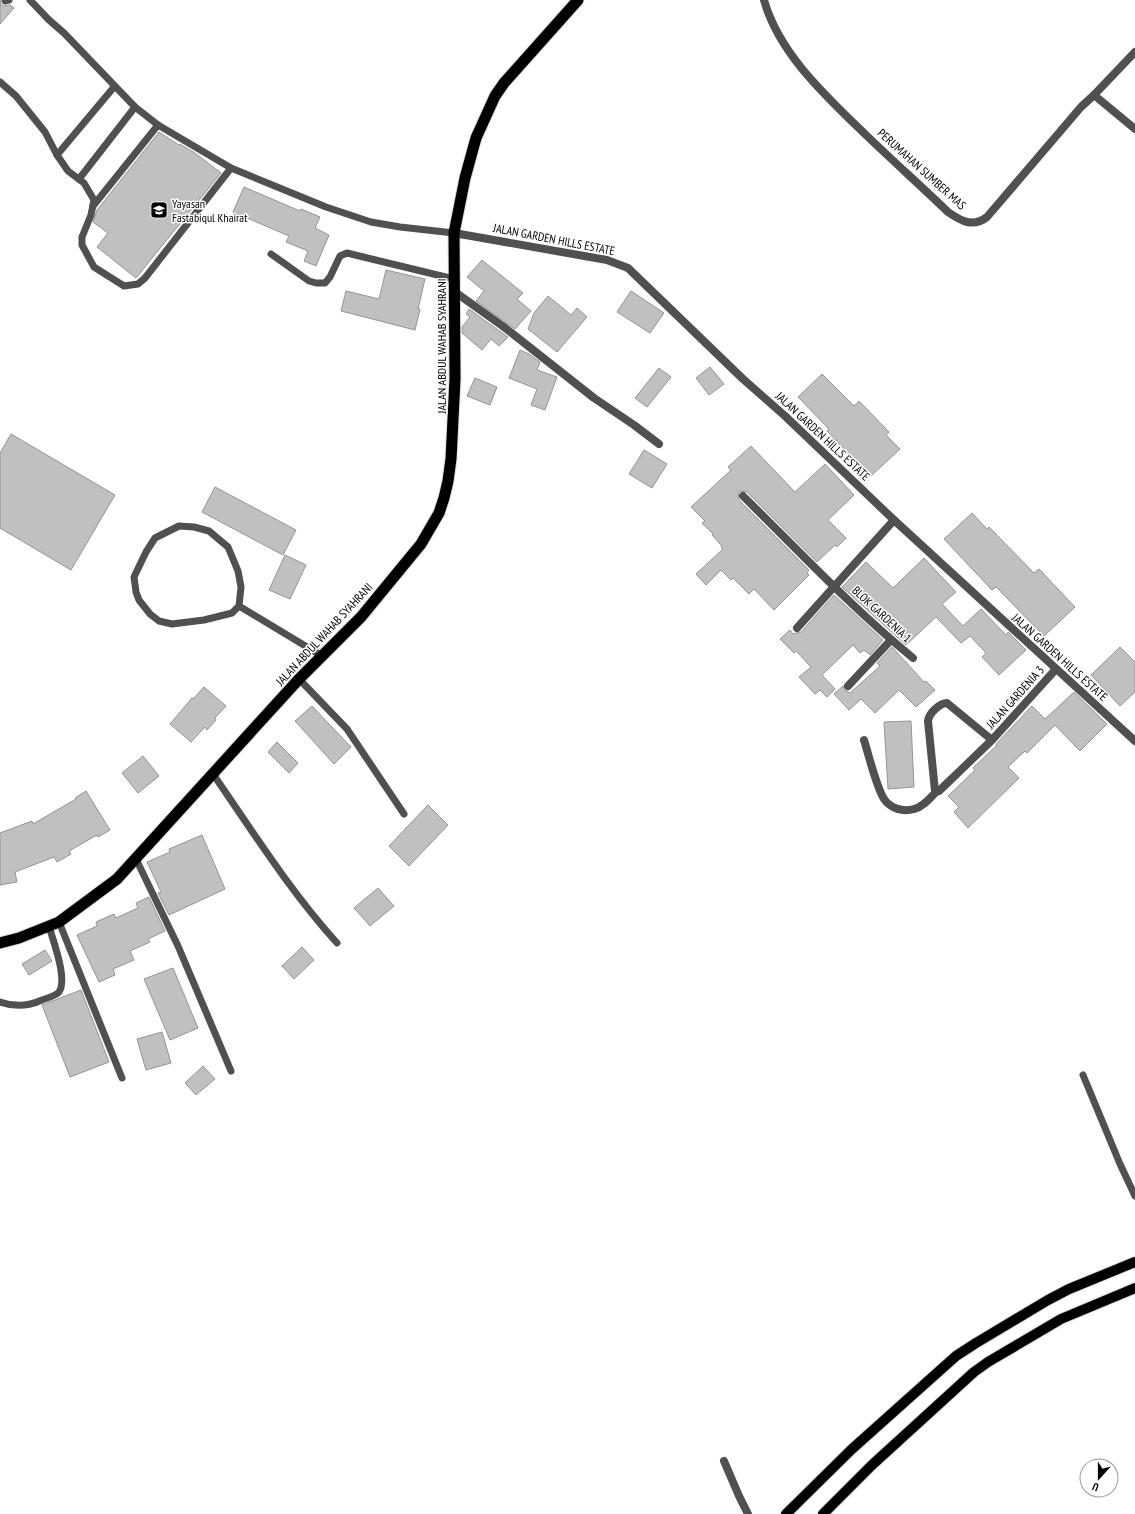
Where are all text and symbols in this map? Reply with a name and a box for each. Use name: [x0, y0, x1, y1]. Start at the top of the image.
street label: PERUMAHAN SUMBER MAS: [875, 125, 969, 213]
place label: Yayasan Fastabiqul Khairat: [172, 196, 248, 225]
school or university icon: Yayasan Fastabiqul Khairat: [149, 200, 169, 220]
street label: JALAN GARDEN HILLS ESTATE: [491, 220, 616, 258]
street label: JALAN ABDUL WAHAB SYAHRANI: [434, 279, 449, 414]
street label: JALAN GARDEN HILLS ESTATE: [772, 388, 873, 484]
street label: JALAN ABDUL WAHAB SYAHRANI: [272, 580, 375, 689]
street label: BLOK GARDENIA 1: [849, 583, 915, 645]
street label: JALAN GARDEN HILLS ESTATE: [1008, 609, 1111, 704]
street label: JALAN GARDENIA 3: [982, 662, 1047, 732]
north arrow: [1079, 1458, 1119, 1498]
text: U: [1090, 1480, 1101, 1495]

